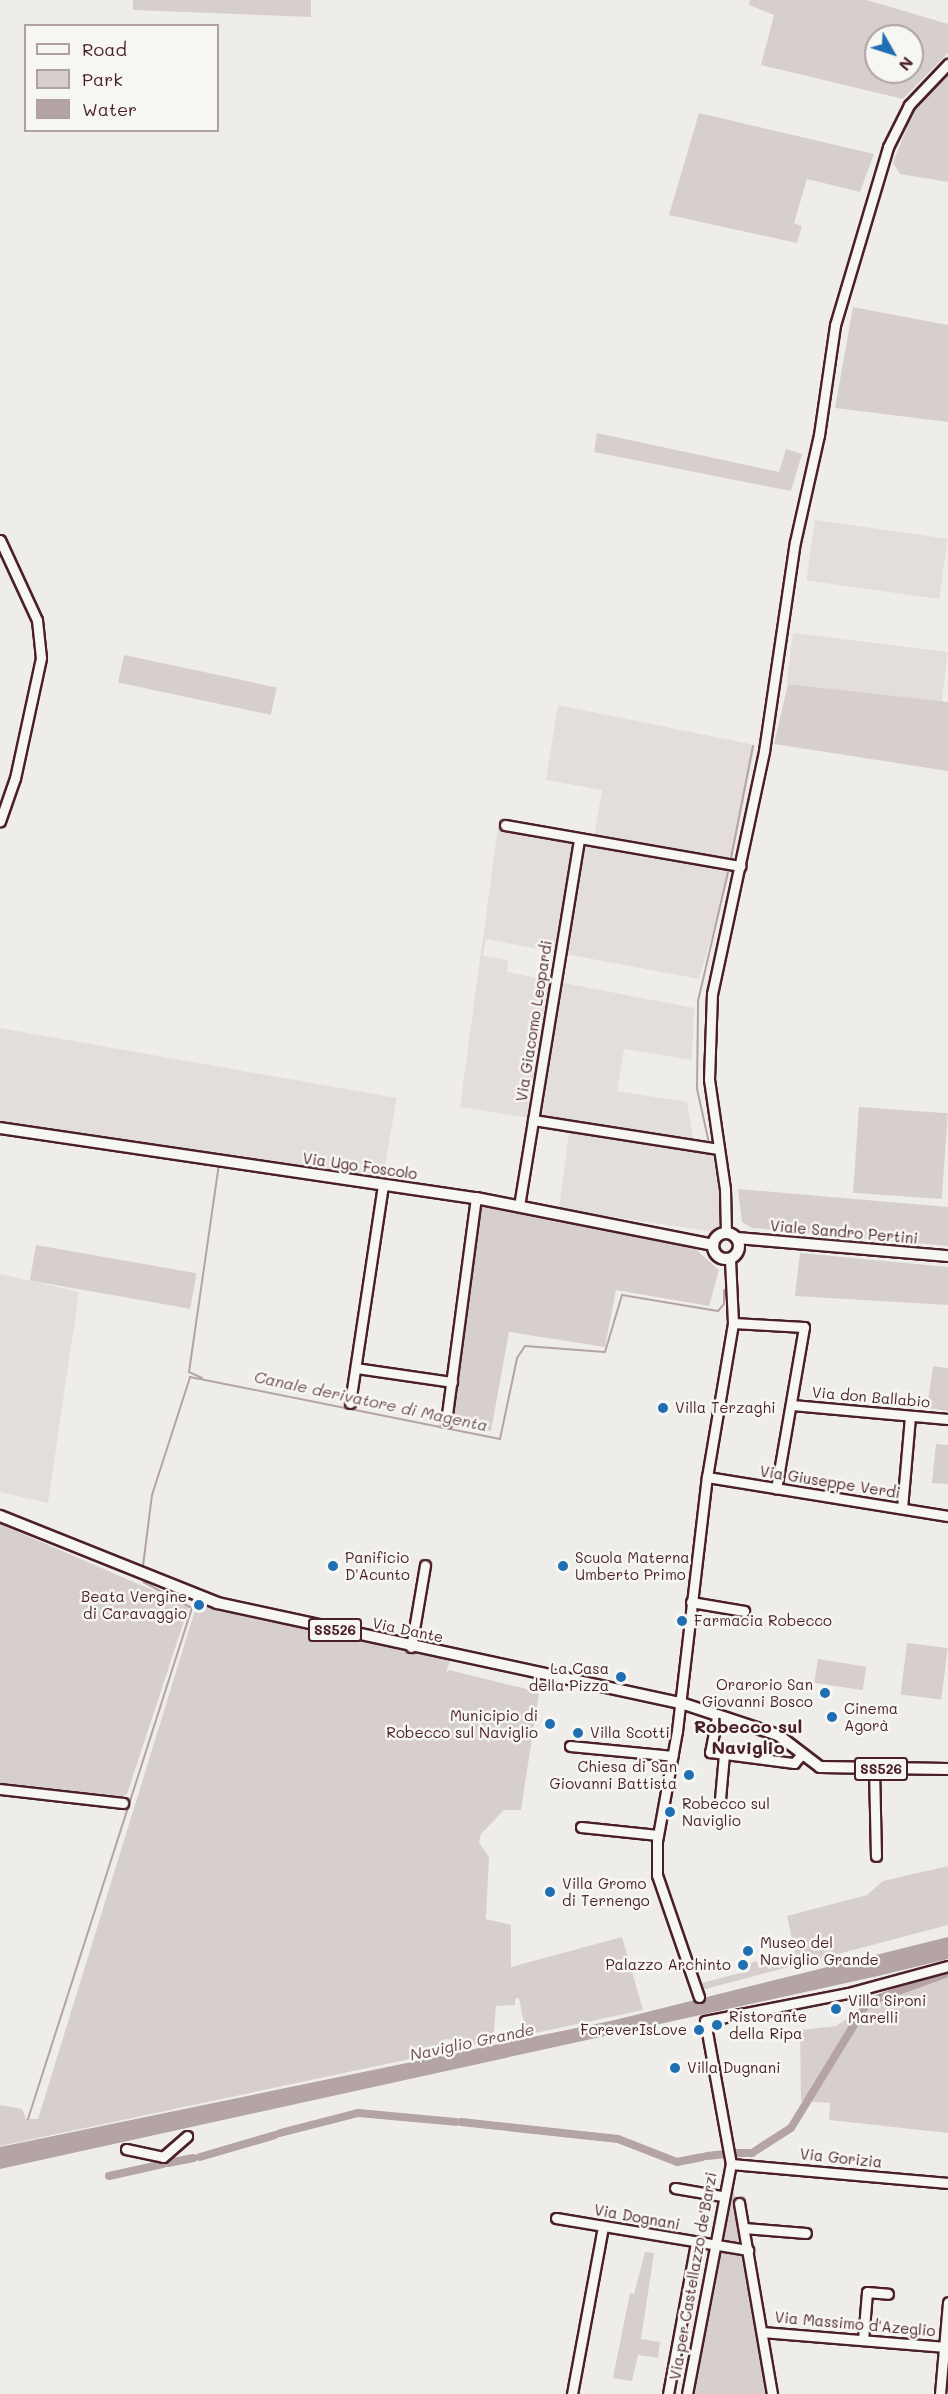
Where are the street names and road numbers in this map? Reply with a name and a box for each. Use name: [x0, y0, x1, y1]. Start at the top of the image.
street label: Via Giacomo Leopardi: [512, 939, 556, 1103]
street label: Via Ugo Foscolo: [301, 1149, 419, 1183]
street label: Viale Sandro Pertini: [769, 1217, 919, 1247]
street label: Via don Ballabio: [811, 1383, 931, 1411]
street label: Via Giuseppe Verdi: [758, 1462, 902, 1502]
street label: Via Dante: [371, 1614, 445, 1646]
road number: SS526: [308, 1619, 362, 1641]
road number: SS526: [854, 1758, 908, 1780]
street label: Via Gorizia: [799, 2145, 883, 2171]
street label: Via per Castellazzo de'Barzi: [666, 2171, 720, 2381]
street label: Via Dognani: [593, 2201, 681, 2233]
street label: Via Massimo d'Azeglio: [774, 2308, 936, 2340]

